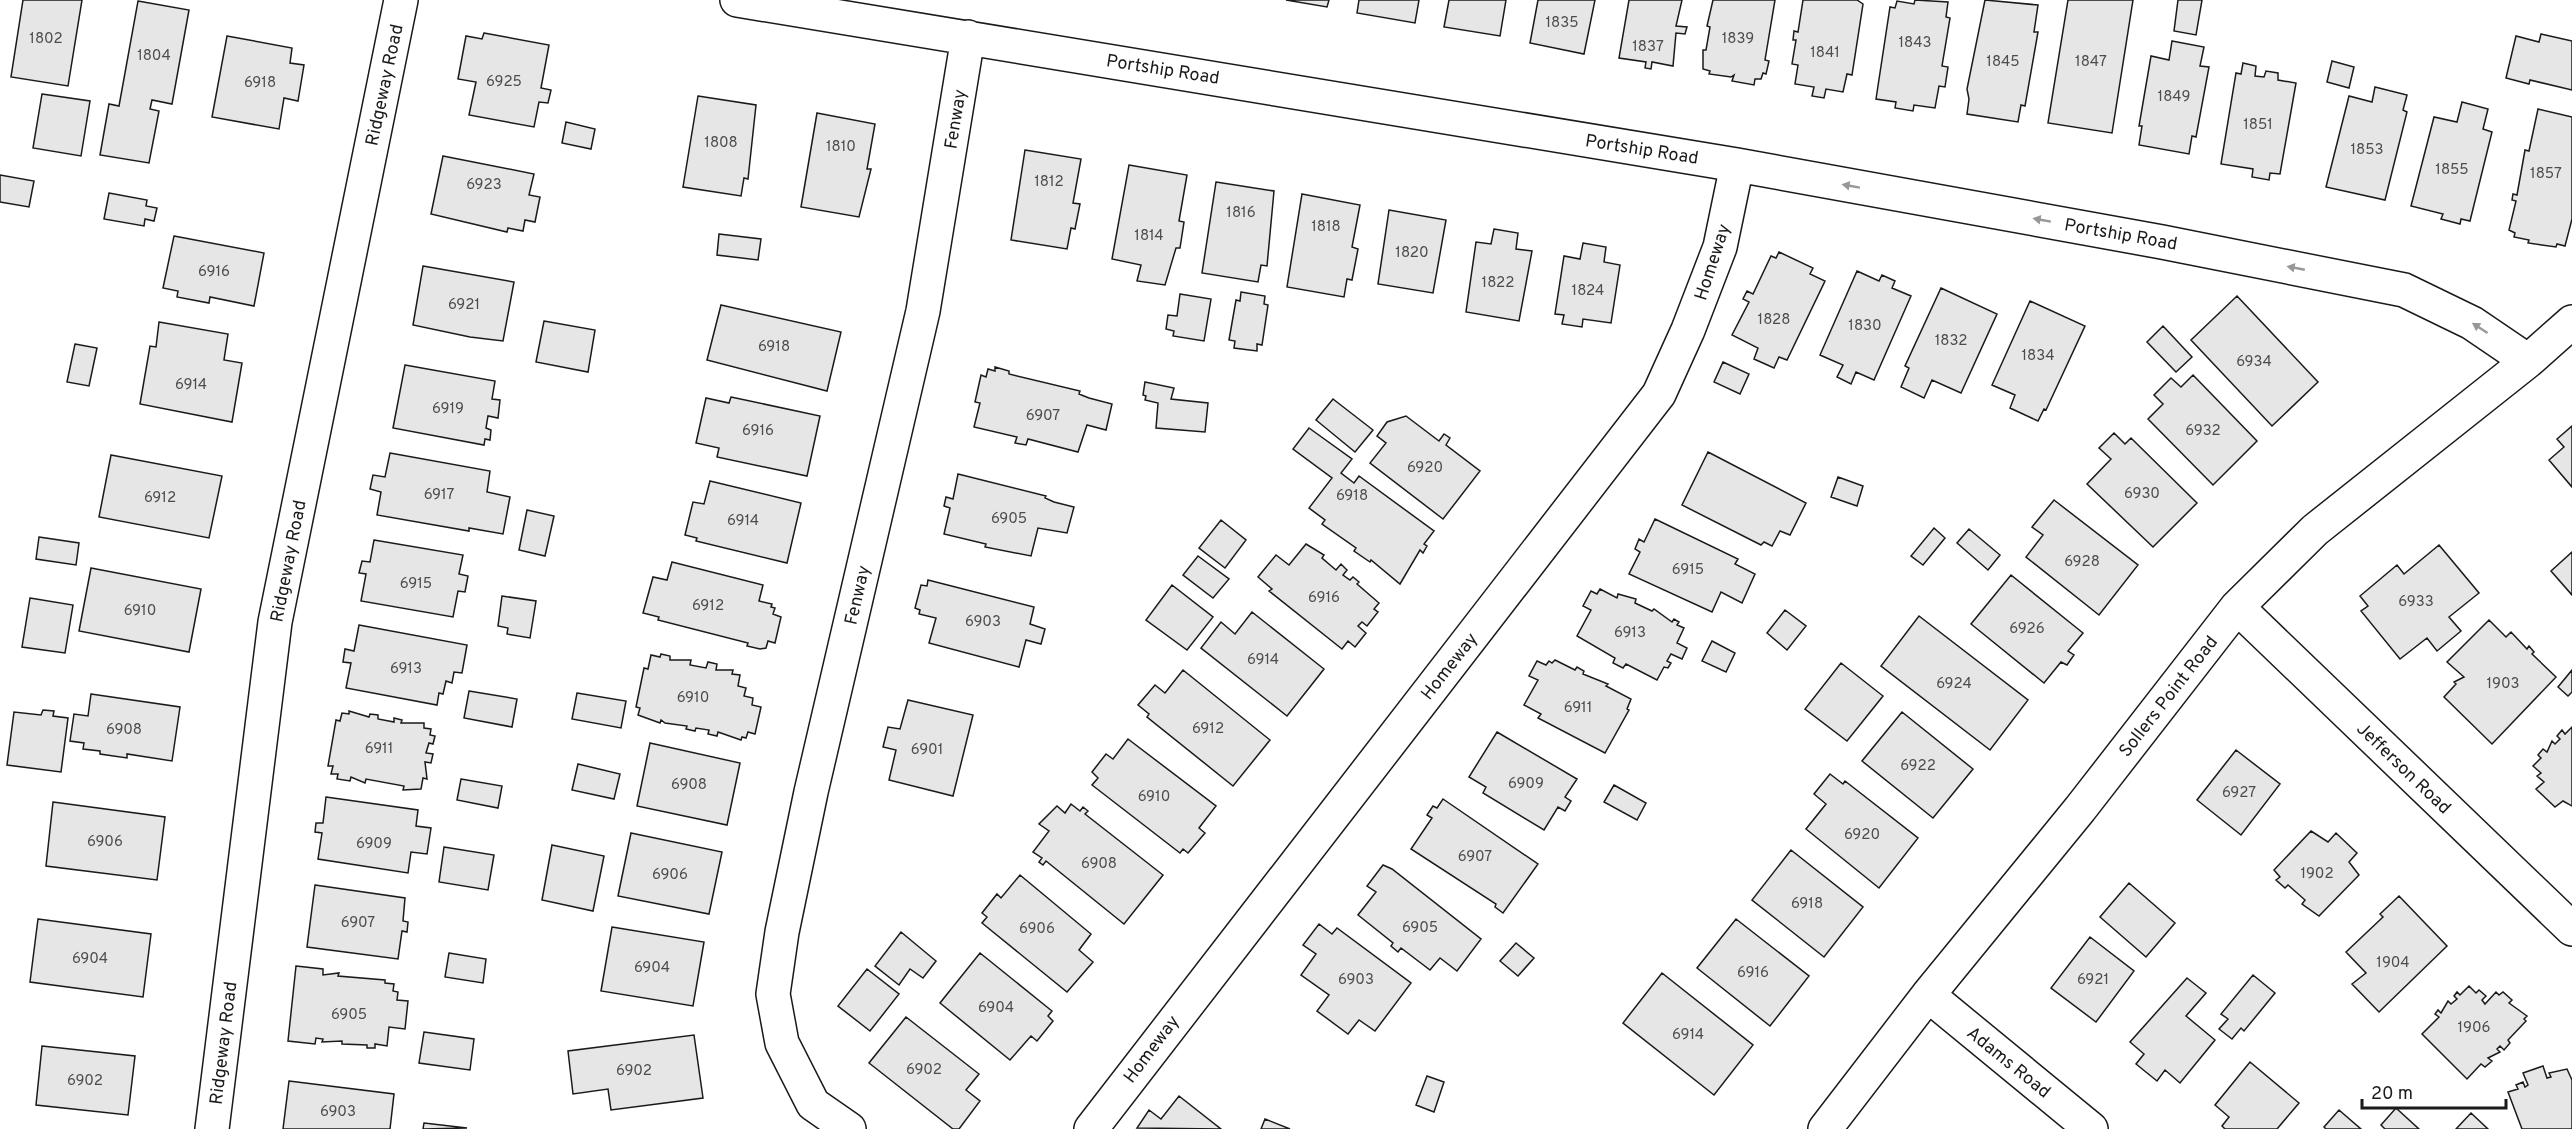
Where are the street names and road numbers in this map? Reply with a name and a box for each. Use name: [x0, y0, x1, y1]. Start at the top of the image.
street label: Ridgeway Road: [361, 22, 410, 148]
street label: Portship Road: [1104, 50, 1221, 91]
street label: Fenway: [940, 88, 973, 151]
street label: Portship Road: [1583, 130, 1700, 171]
street label: Portship Road: [2062, 214, 2179, 257]
street label: Homeway: [1690, 221, 1737, 304]
street label: Ridgeway Road: [266, 498, 313, 624]
street label: Fenway: [840, 563, 876, 627]
street label: Homeway: [1417, 629, 1484, 705]
street label: Sollers Point Road: [2115, 632, 2224, 762]
street label: Jefferson Road: [2351, 718, 2455, 820]
street label: Ridgeway Road: [206, 980, 243, 1106]
street label: Homeway: [1119, 1011, 1185, 1088]
street label: Adams Road: [1961, 1022, 2055, 1104]

